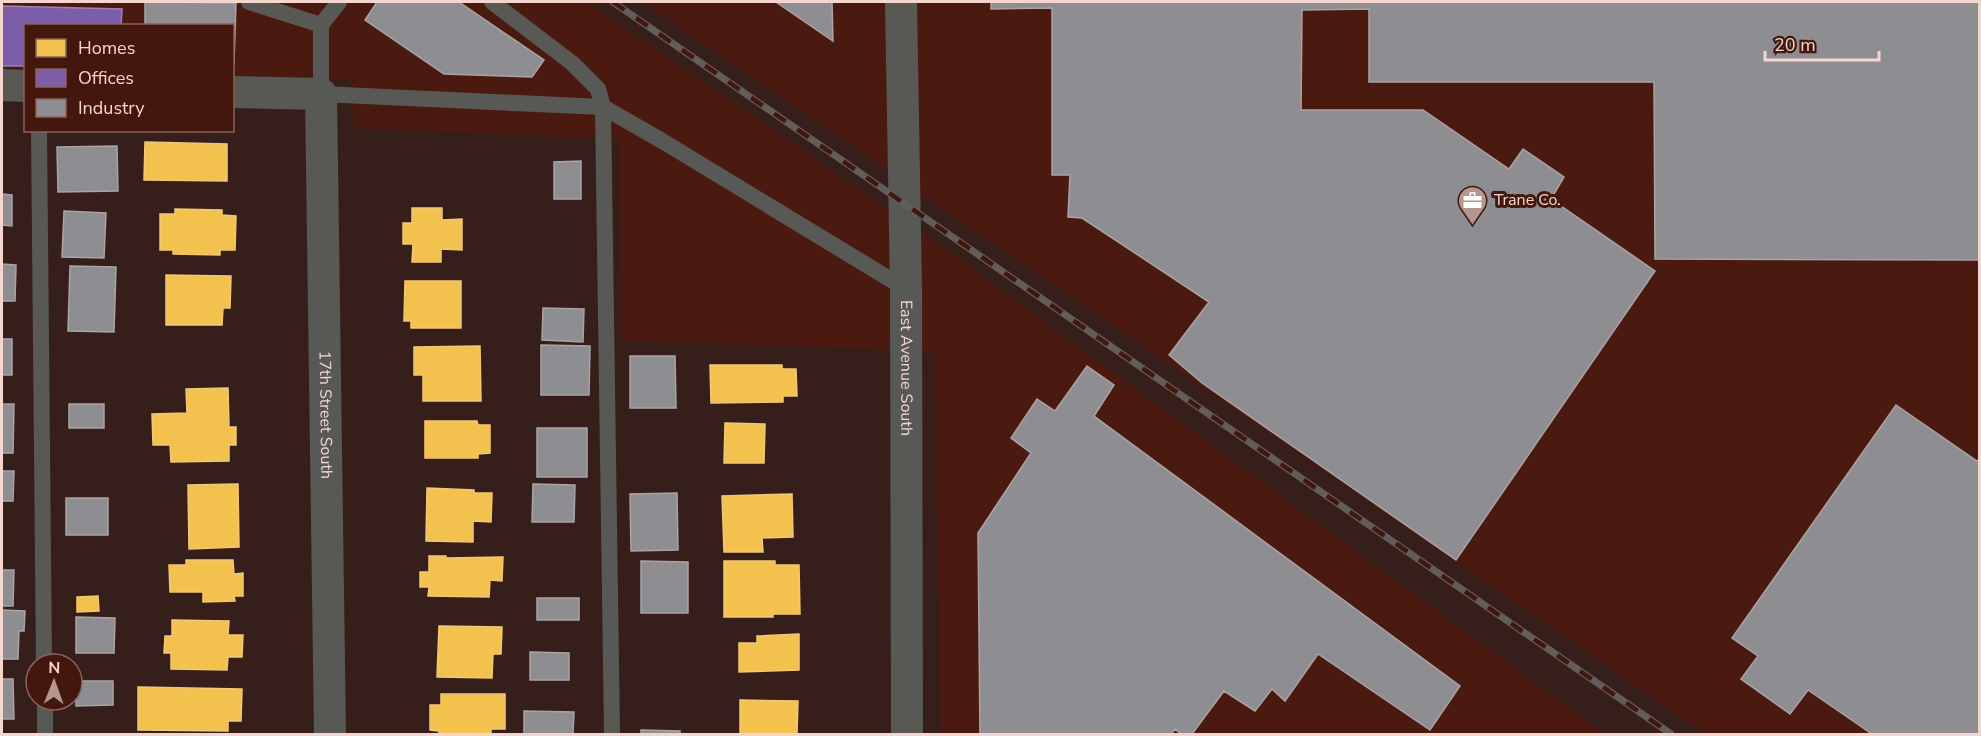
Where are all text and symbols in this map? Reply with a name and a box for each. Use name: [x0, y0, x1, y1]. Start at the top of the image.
legend: [24, 24, 234, 132]
scale bar: [1765, 24, 1879, 62]
text: 20 m: [1774, 33, 1816, 57]
text: Homes: [78, 36, 135, 60]
text: Offices: [78, 66, 134, 90]
text: Industry: [78, 96, 145, 120]
office icon: Trane Co.: [1457, 184, 1489, 226]
place label: Trane Co.: [1494, 189, 1561, 211]
street label: East Avenue South: [895, 300, 917, 436]
street label: 17th Street South: [314, 351, 337, 479]
north arrow: [24, 652, 84, 712]
text: N: [48, 657, 60, 679]

